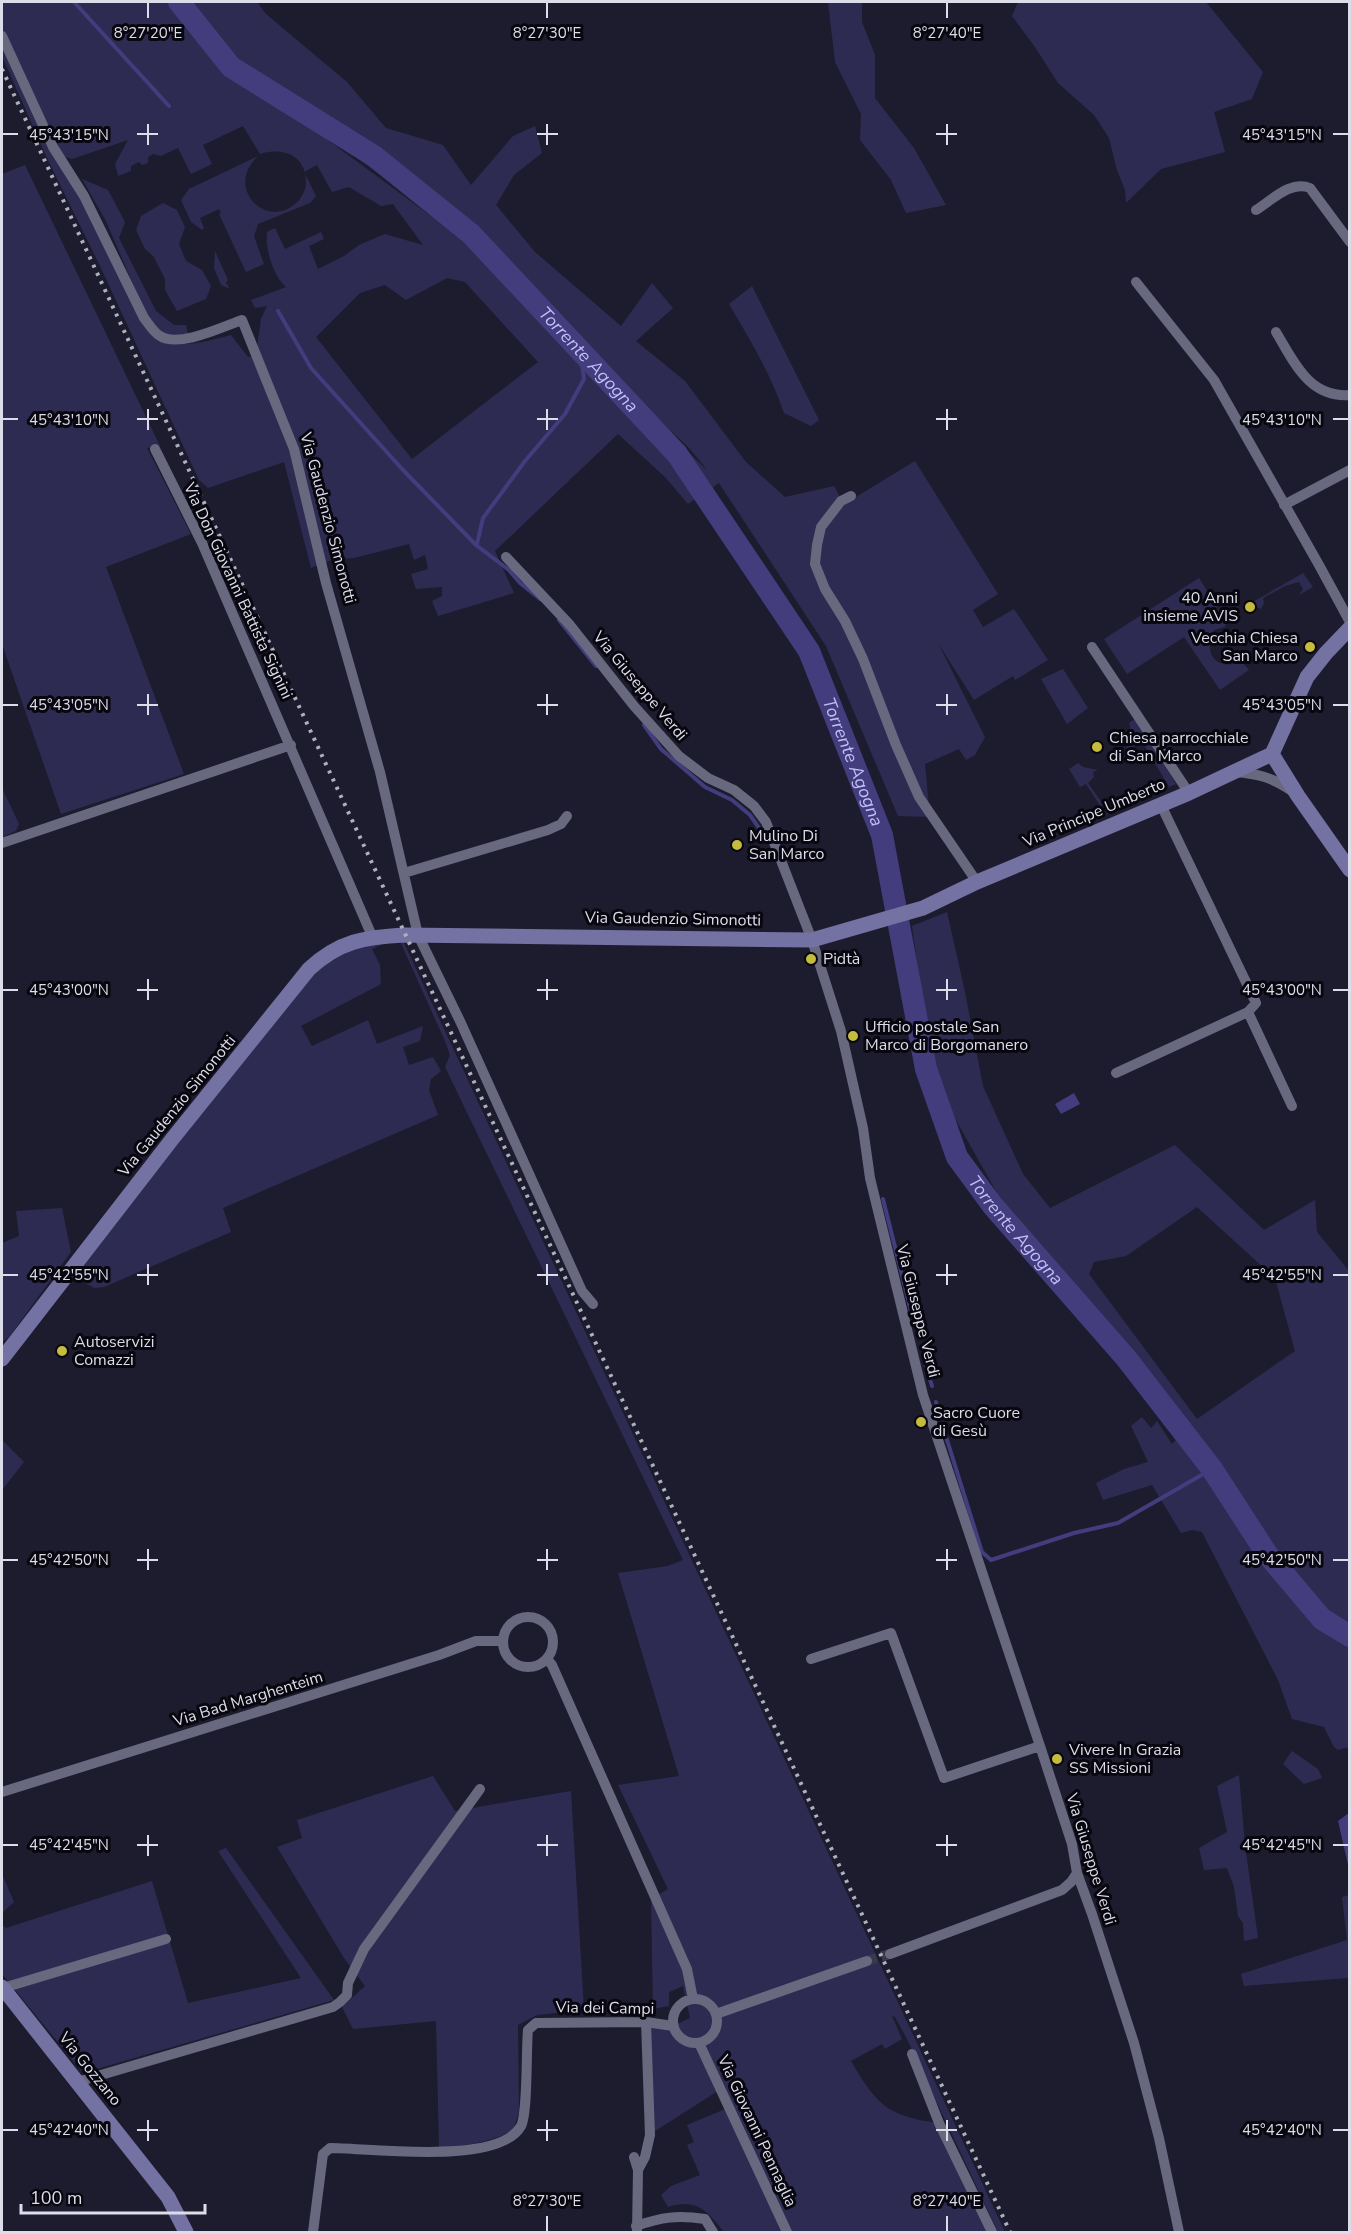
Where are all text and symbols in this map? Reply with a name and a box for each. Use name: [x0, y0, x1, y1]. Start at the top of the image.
text: 8°27'20"E: [114, 23, 182, 43]
text: 8°27'30"E: [513, 23, 581, 43]
text: 8°27'40"E: [913, 23, 981, 43]
text: 45°43'15"N: [29, 125, 109, 145]
text: 45°43'15"N: [1242, 125, 1322, 145]
water label: Torrente Agogna: [533, 301, 644, 417]
text: 45°43'10"N: [29, 410, 109, 430]
text: 45°43'10"N: [1242, 410, 1322, 430]
street label: Via Gaudenzio Simonotti: [294, 429, 361, 606]
street label: Via Don Giovanni Battista Signini: [178, 478, 298, 703]
place label: 40 Anni insieme AVIS: [1143, 587, 1238, 627]
marker: 40 Anni insieme AVIS: [1243, 600, 1257, 614]
street label: Via Giuseppe Verdi: [587, 626, 692, 745]
place label: Vecchia Chiesa San Marco: [1190, 627, 1298, 667]
marker: Vecchia Chiesa San Marco: [1303, 640, 1317, 654]
water label: Torrente Agogna: [817, 694, 889, 830]
text: 45°43'05"N: [29, 695, 109, 715]
text: 45°43'05"N: [1242, 695, 1322, 715]
place label: Chiesa parrocchiale di San Marco: [1109, 727, 1249, 767]
marker: Chiesa parrocchiale di San Marco: [1090, 740, 1104, 754]
street label: Via Principe Umberto: [1019, 773, 1169, 853]
place label: Mulino Di San Marco: [749, 825, 825, 865]
marker: Mulino Di San Marco: [730, 838, 744, 852]
street label: Via Gaudenzio Simonotti: [584, 906, 761, 932]
place label: Pidtà: [823, 948, 860, 970]
marker: Pidtà: [804, 952, 818, 966]
text: 45°43'00"N: [29, 980, 109, 1000]
text: 45°43'00"N: [1242, 980, 1322, 1000]
place label: Ufficio postale San Marco di Borgomanero: [865, 1016, 1028, 1056]
marker: Ufficio postale San Marco di Borgomanero: [846, 1029, 860, 1043]
street label: Via Gaudenzio Simonotti: [112, 1031, 241, 1182]
water label: Torrente Agogna: [963, 1171, 1069, 1290]
street label: Via Giuseppe Verdi: [891, 1241, 945, 1380]
text: 45°42'55"N: [29, 1265, 109, 1285]
text: 45°42'55"N: [1242, 1265, 1322, 1285]
place label: Autoservizi Comazzi: [74, 1331, 155, 1371]
marker: Autoservizi Comazzi: [55, 1344, 69, 1358]
place label: Sacro Cuore di Gesù: [933, 1402, 1020, 1442]
marker: Sacro Cuore di Gesù: [914, 1415, 928, 1429]
text: 45°42'50"N: [29, 1550, 109, 1570]
text: 45°42'50"N: [1242, 1550, 1322, 1570]
street label: Via Bad Marghenteim: [170, 1666, 326, 1733]
place label: Vivere In Grazia SS Missioni: [1068, 1739, 1181, 1779]
marker: Vivere In Grazia SS Missioni: [1050, 1752, 1064, 1766]
street label: Via Giuseppe Verdi: [1060, 1790, 1121, 1927]
text: 45°42'45"N: [29, 1835, 109, 1855]
text: 45°42'45"N: [1242, 1835, 1322, 1855]
street label: Via dei Campi: [554, 1996, 655, 2020]
street label: Via Gozzano: [53, 2027, 127, 2111]
street label: Via Giovanni Pennaglia: [712, 2051, 802, 2211]
text: 45°42'40"N: [29, 2120, 109, 2140]
text: 45°42'40"N: [1242, 2120, 1322, 2140]
scale bar: [21, 2177, 206, 2215]
text: 100 m: [30, 2186, 82, 2210]
text: 8°27'30"E: [513, 2191, 581, 2211]
text: 8°27'40"E: [913, 2191, 981, 2211]

